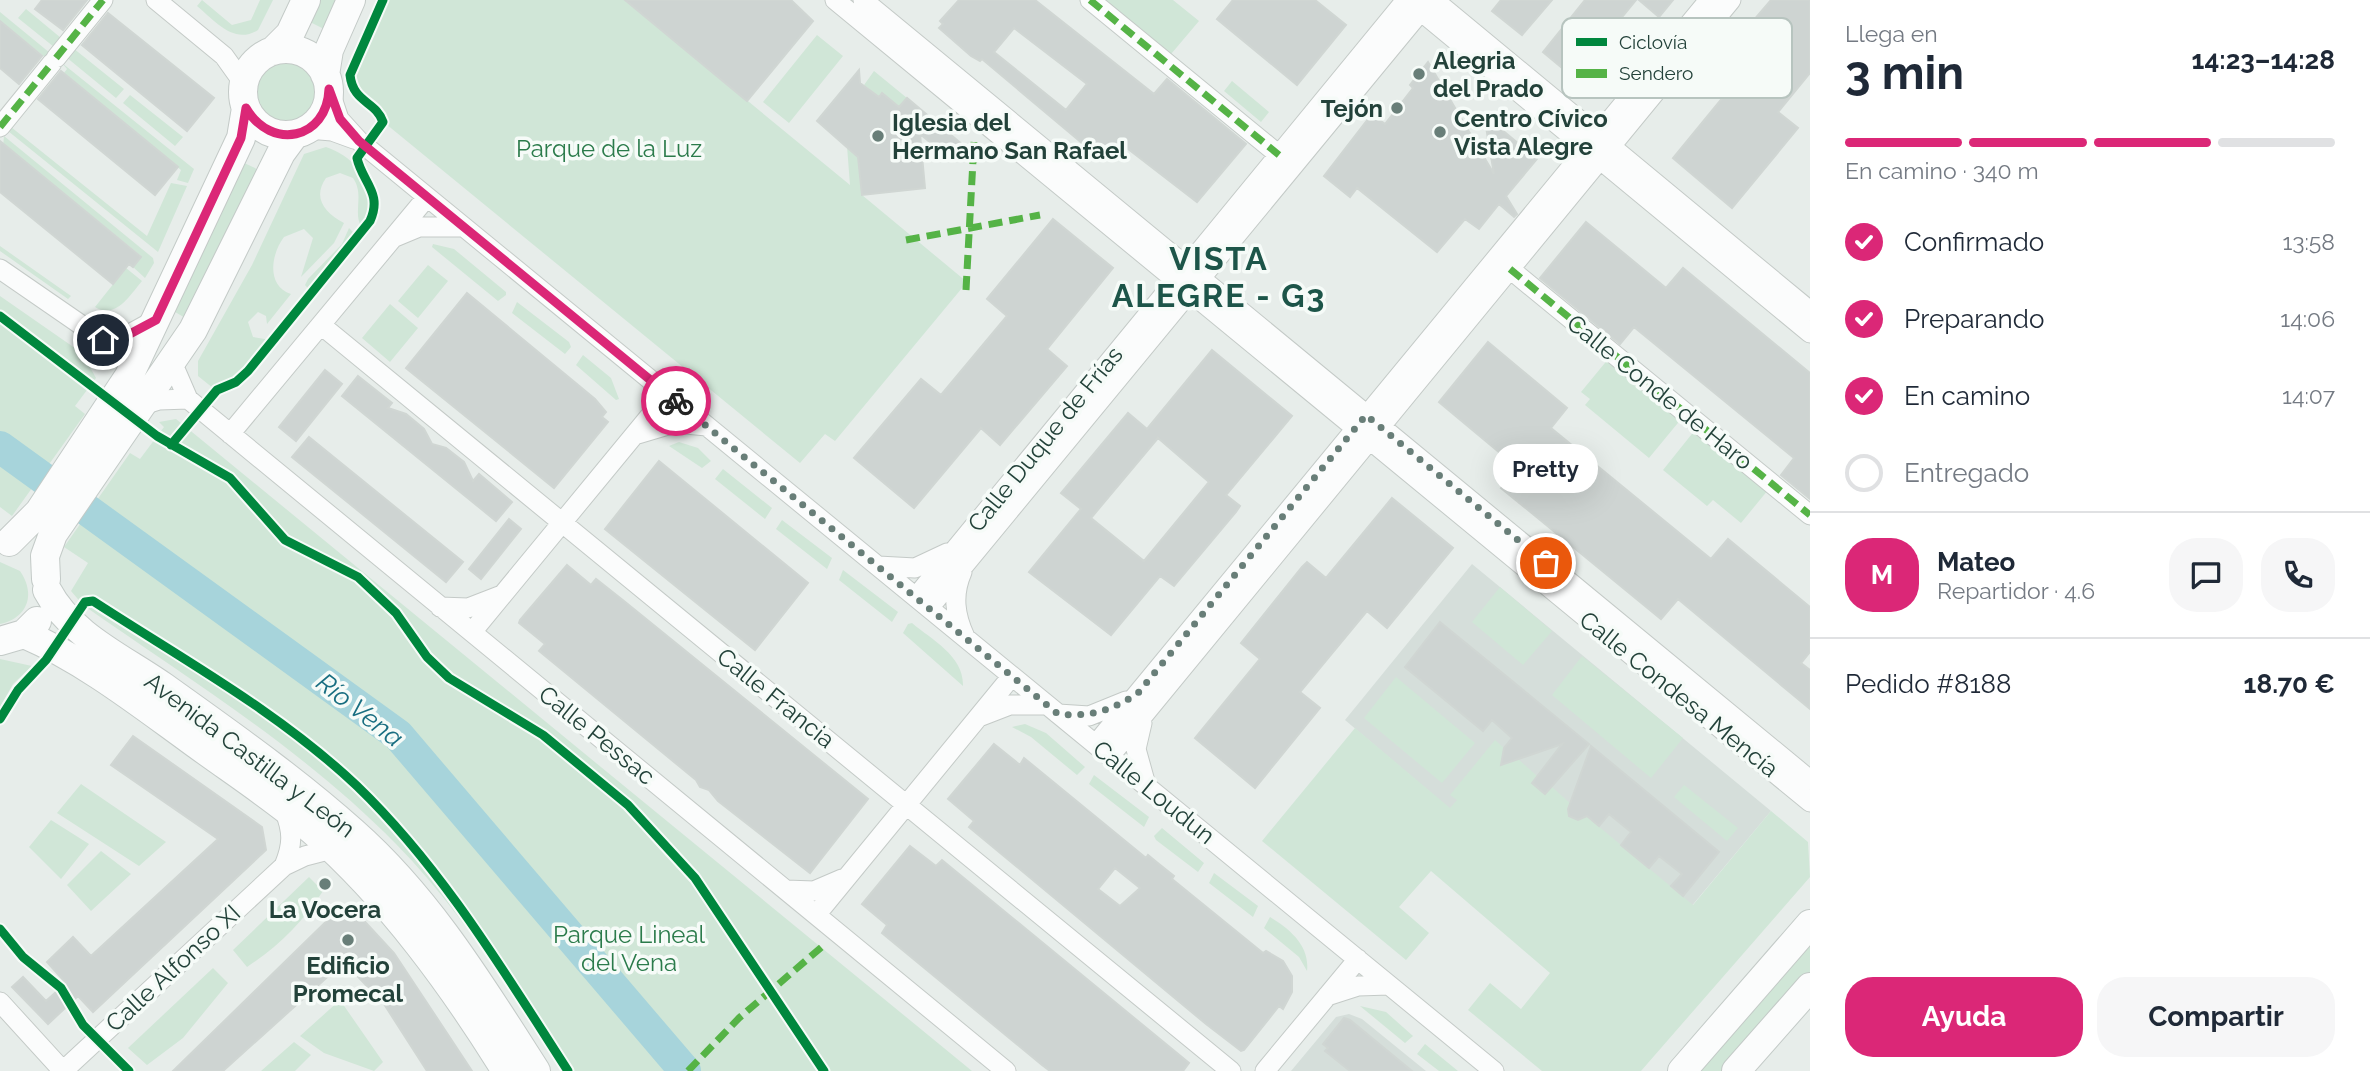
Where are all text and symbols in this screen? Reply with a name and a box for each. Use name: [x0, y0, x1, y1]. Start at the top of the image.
legend: [1562, 18, 1792, 98]
text: Llega en: [1845, 20, 1938, 47]
text: Ciclovía: [1619, 31, 1687, 53]
text: 14:23–14:28: [2192, 45, 2335, 75]
place label: Alegria del Prado: [1433, 46, 1544, 103]
text: 3 min: [1845, 46, 1964, 100]
text: Sendero: [1619, 62, 1693, 84]
marker: Alegria del Prado: [1411, 66, 1427, 82]
place label: Tejón: [1321, 94, 1383, 123]
marker: Tejón: [1389, 100, 1405, 116]
place label: Centro Cívico Vista Alegre: [1454, 104, 1608, 161]
place label: Iglesia del Hermano San Rafael: [892, 108, 1127, 165]
marker: Centro Cívico Vista Alegre: [1432, 124, 1448, 140]
marker: Iglesia del Hermano San Rafael: [870, 128, 886, 144]
park label: Parque de la Luz: [516, 134, 702, 163]
text: En camino · 340 m: [1845, 157, 2039, 184]
icon: check: [1845, 223, 1883, 261]
text: Confirmado: [1904, 227, 2044, 257]
text: 13:58: [2282, 228, 2335, 255]
district label: VISTA ALEGRE - G3: [1112, 240, 1326, 314]
icon: check: [1845, 300, 1883, 338]
text: Preparando: [1904, 304, 2044, 334]
text: 14:06: [2280, 305, 2335, 332]
street label: Calle Conde de Haro: [1561, 308, 1759, 476]
pin: [73, 310, 133, 370]
icon: home: [84, 321, 122, 359]
street label: Calle Duque de Frías: [961, 340, 1129, 538]
courier: [641, 366, 711, 436]
icon: check: [1845, 377, 1883, 415]
text: En camino: [1904, 381, 2030, 411]
icon: bike: [657, 382, 695, 420]
text: 14:07: [2282, 382, 2335, 409]
callout: Pretty: [1494, 444, 1598, 493]
text: Pretty: [1512, 455, 1579, 482]
text: Entregado: [1904, 458, 2029, 488]
pin: [1516, 533, 1576, 593]
button: chat: [2169, 538, 2243, 612]
button: phone: [2261, 538, 2335, 612]
icon: bag: [1527, 544, 1565, 582]
text: Mateo: [1937, 547, 2015, 577]
text: M: [1871, 560, 1893, 590]
text: Repartidor · 4.6: [1937, 577, 2095, 604]
street label: Calle Condesa Mencía: [1574, 605, 1784, 783]
street label: Calle Francia: [711, 642, 841, 754]
street label: Avenida Castilla y León: [139, 666, 361, 844]
water label: Río Vena: [311, 667, 409, 753]
text: Pedido #8188: [1845, 669, 2011, 699]
text: 18.70 €: [2244, 669, 2335, 699]
street label: Calle Pessac: [533, 679, 661, 791]
street label: Calle Loudun: [1087, 734, 1221, 850]
marker: La Vocera: [317, 876, 333, 892]
place label: La Vocera: [269, 895, 382, 924]
street label: Calle Alfonso XI: [100, 898, 246, 1038]
park label: Parque Lineal del Vena: [553, 920, 706, 977]
marker: Edificio Promecal: [340, 932, 356, 948]
place label: Edificio Promecal: [293, 951, 404, 1008]
button: Ayuda: [1845, 977, 2083, 1057]
button: Compartir: [2097, 977, 2335, 1057]

